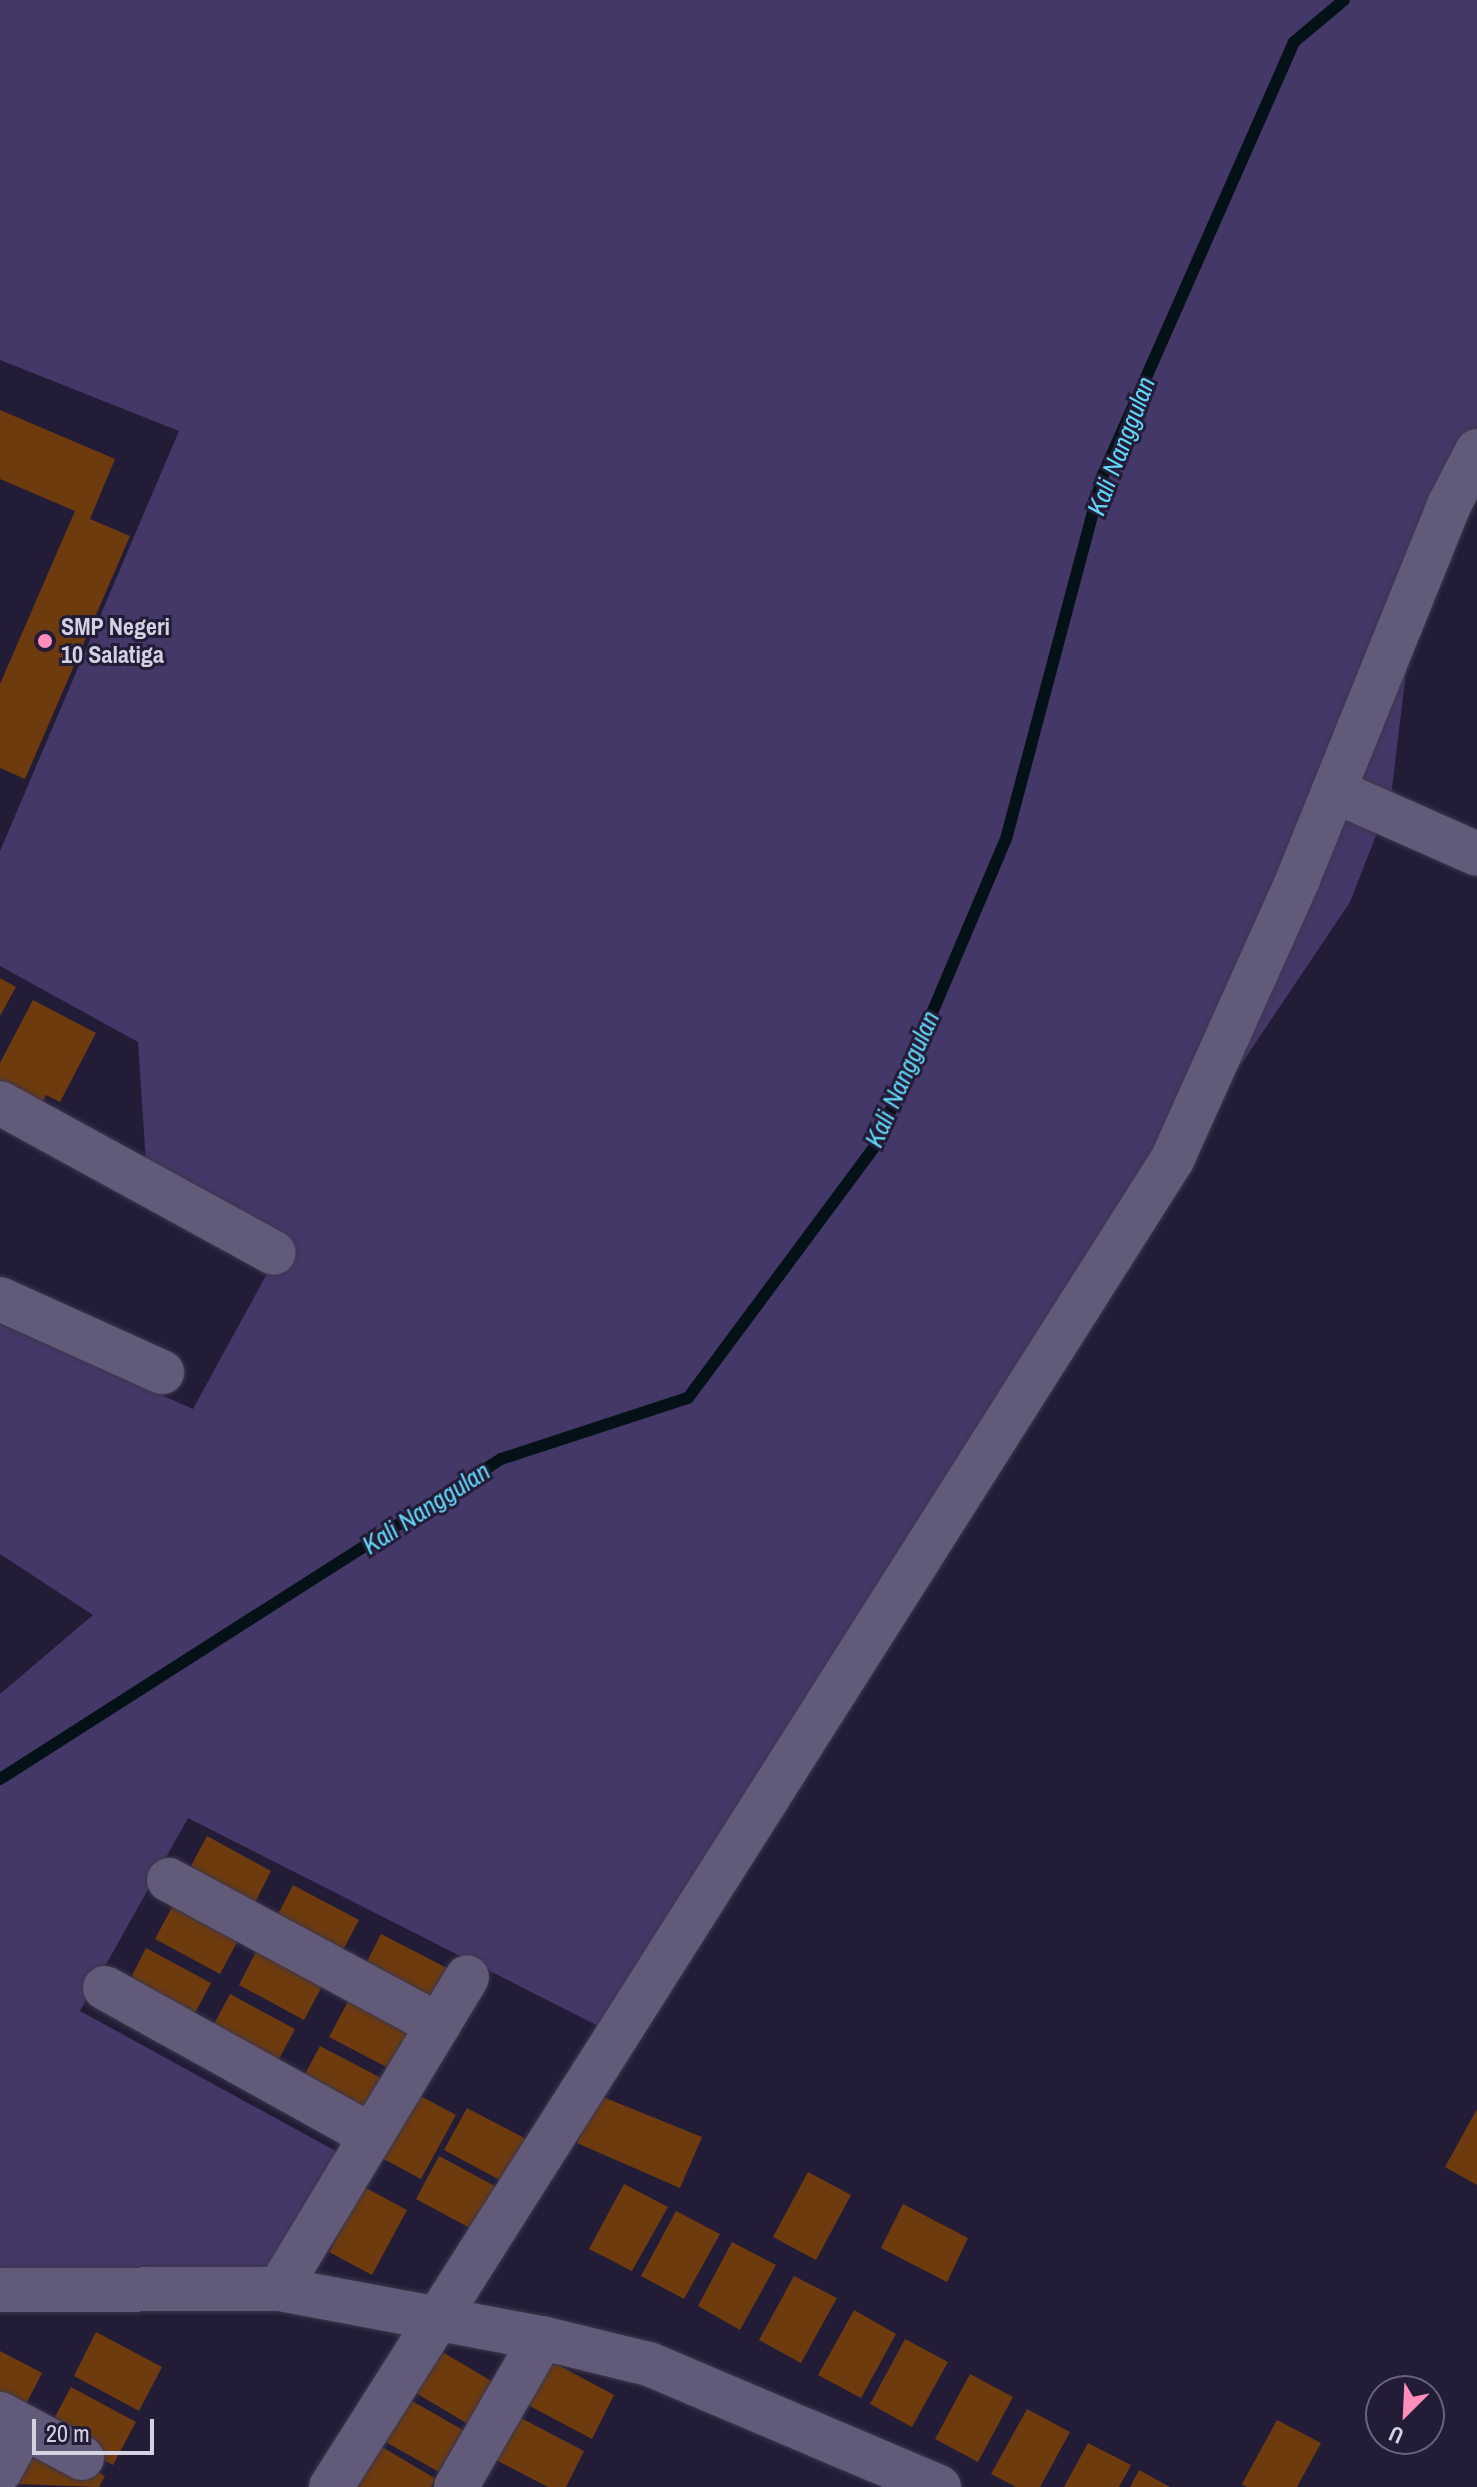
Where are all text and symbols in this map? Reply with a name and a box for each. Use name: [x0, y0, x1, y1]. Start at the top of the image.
water label: Kali Nanggulan: [1080, 372, 1162, 520]
place label: SMP Negeri 10 Salatiga: [61, 613, 170, 669]
marker: SMP Negeri 10 Salatiga: [36, 632, 54, 650]
water label: Kali Nanggulan: [858, 1006, 946, 1152]
water label: Kali Nanggulan: [356, 1455, 496, 1561]
north arrow: [1365, 2375, 1445, 2455]
scale bar: [36, 2403, 158, 2453]
text: 20 m: [46, 2417, 90, 2449]
text: U: [1384, 2419, 1408, 2451]

